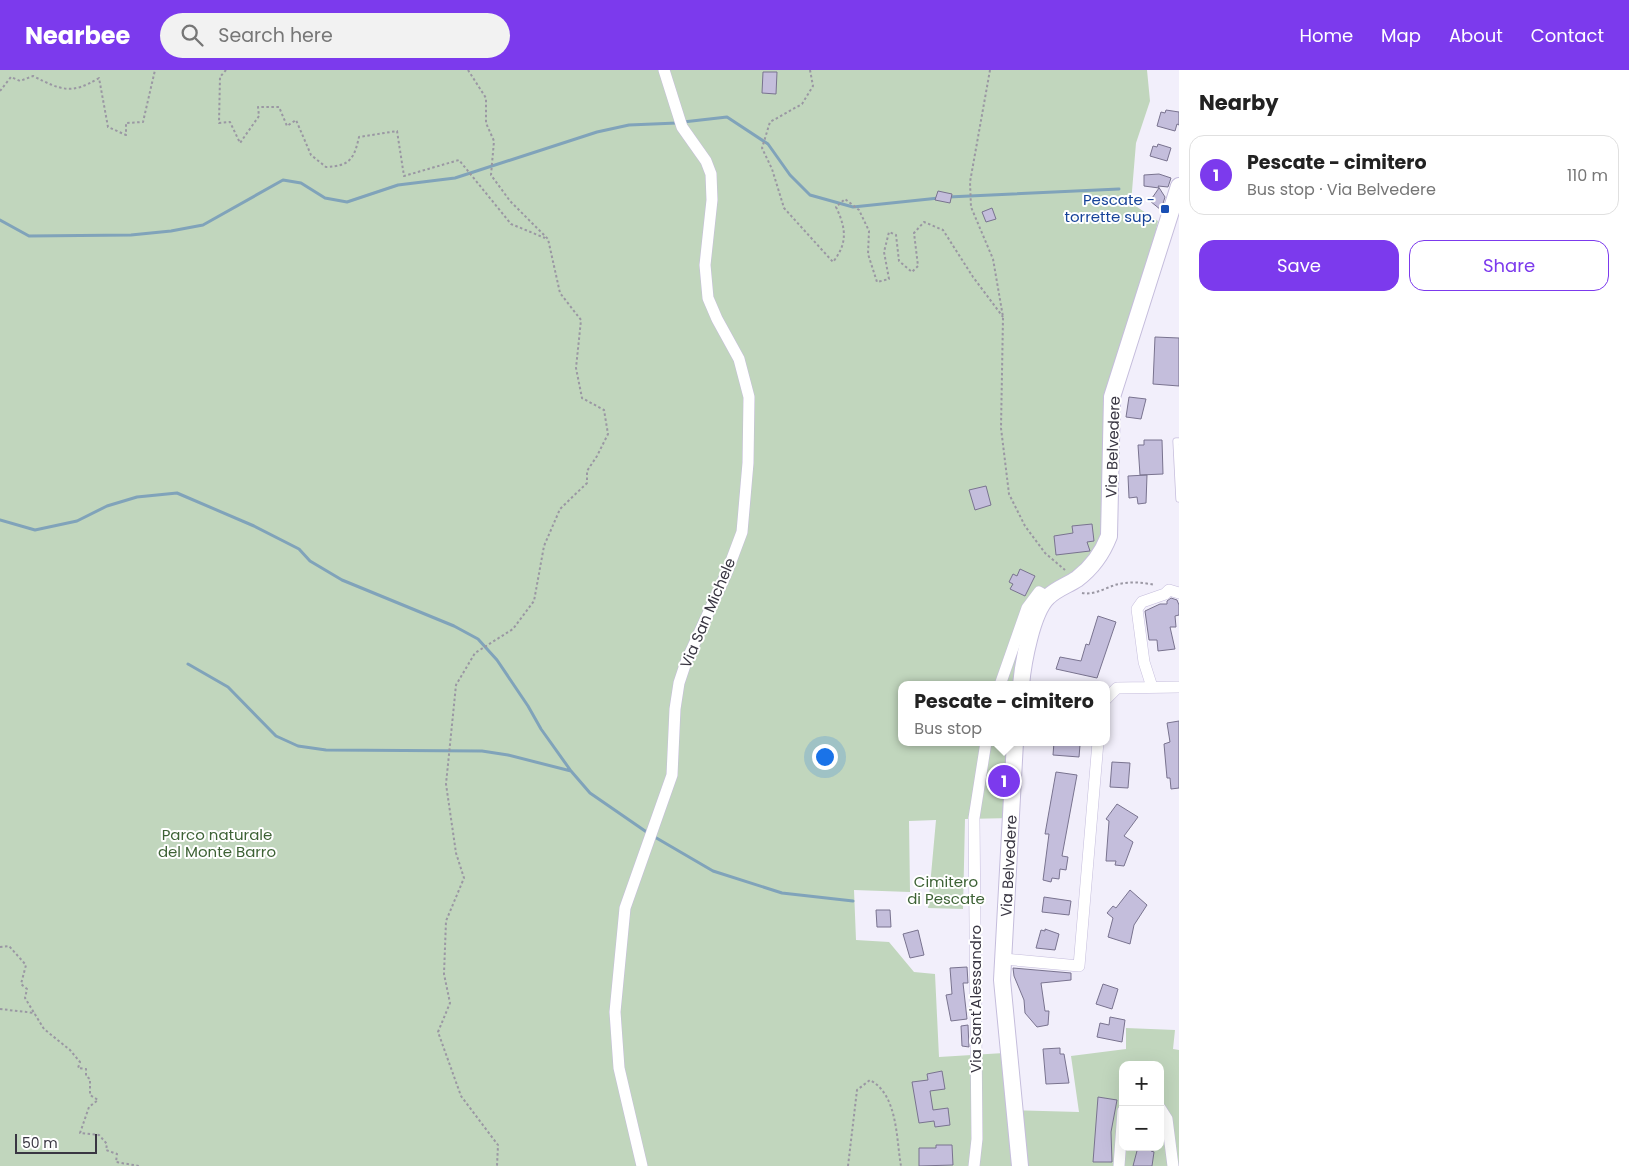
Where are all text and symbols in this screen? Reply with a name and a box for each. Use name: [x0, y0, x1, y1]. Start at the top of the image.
search box: [160, 13, 510, 58]
text: Nearbee: [25, 19, 130, 52]
icon: search: [178, 21, 206, 49]
text: Search here: [218, 22, 333, 49]
text: Home: [1299, 23, 1353, 48]
text: Map: [1381, 23, 1421, 48]
text: About: [1449, 23, 1503, 48]
text: Contact: [1531, 23, 1604, 48]
text: Nearby: [1199, 88, 1279, 117]
text: Pescate - cimitero: [1247, 149, 1427, 176]
text: 1: [1213, 164, 1219, 187]
text: 110 m: [1567, 164, 1608, 187]
text: Bus stop · Via Belvedere: [1247, 178, 1436, 201]
place label: Pescate - torrette sup.: [1065, 189, 1155, 227]
marker: Pescate - torrette sup.: [1159, 203, 1171, 215]
button: Save: [1199, 240, 1399, 291]
button: Share: [1409, 240, 1609, 291]
street label: Via Belvedere: [1100, 396, 1125, 498]
street label: Via San Michele: [675, 554, 740, 671]
popup: [898, 681, 1110, 746]
text: Pescate - cimitero: [914, 688, 1094, 715]
text: Bus stop: [914, 717, 982, 740]
your location: [812, 744, 838, 770]
pin: 1: [988, 762, 1020, 800]
street label: Via Belvedere: [995, 814, 1022, 918]
park label: Parco naturale del Monte Barro: [158, 824, 276, 862]
park label: Cimitero di Pescate: [907, 871, 985, 909]
street label: Via Sant'Alessandro: [965, 925, 986, 1073]
map controls: [1119, 1061, 1164, 1151]
button: +: [1119, 1061, 1164, 1106]
button: −: [1119, 1106, 1164, 1151]
scale bar: [15, 1131, 98, 1154]
text: 50 m: [22, 1133, 58, 1153]

